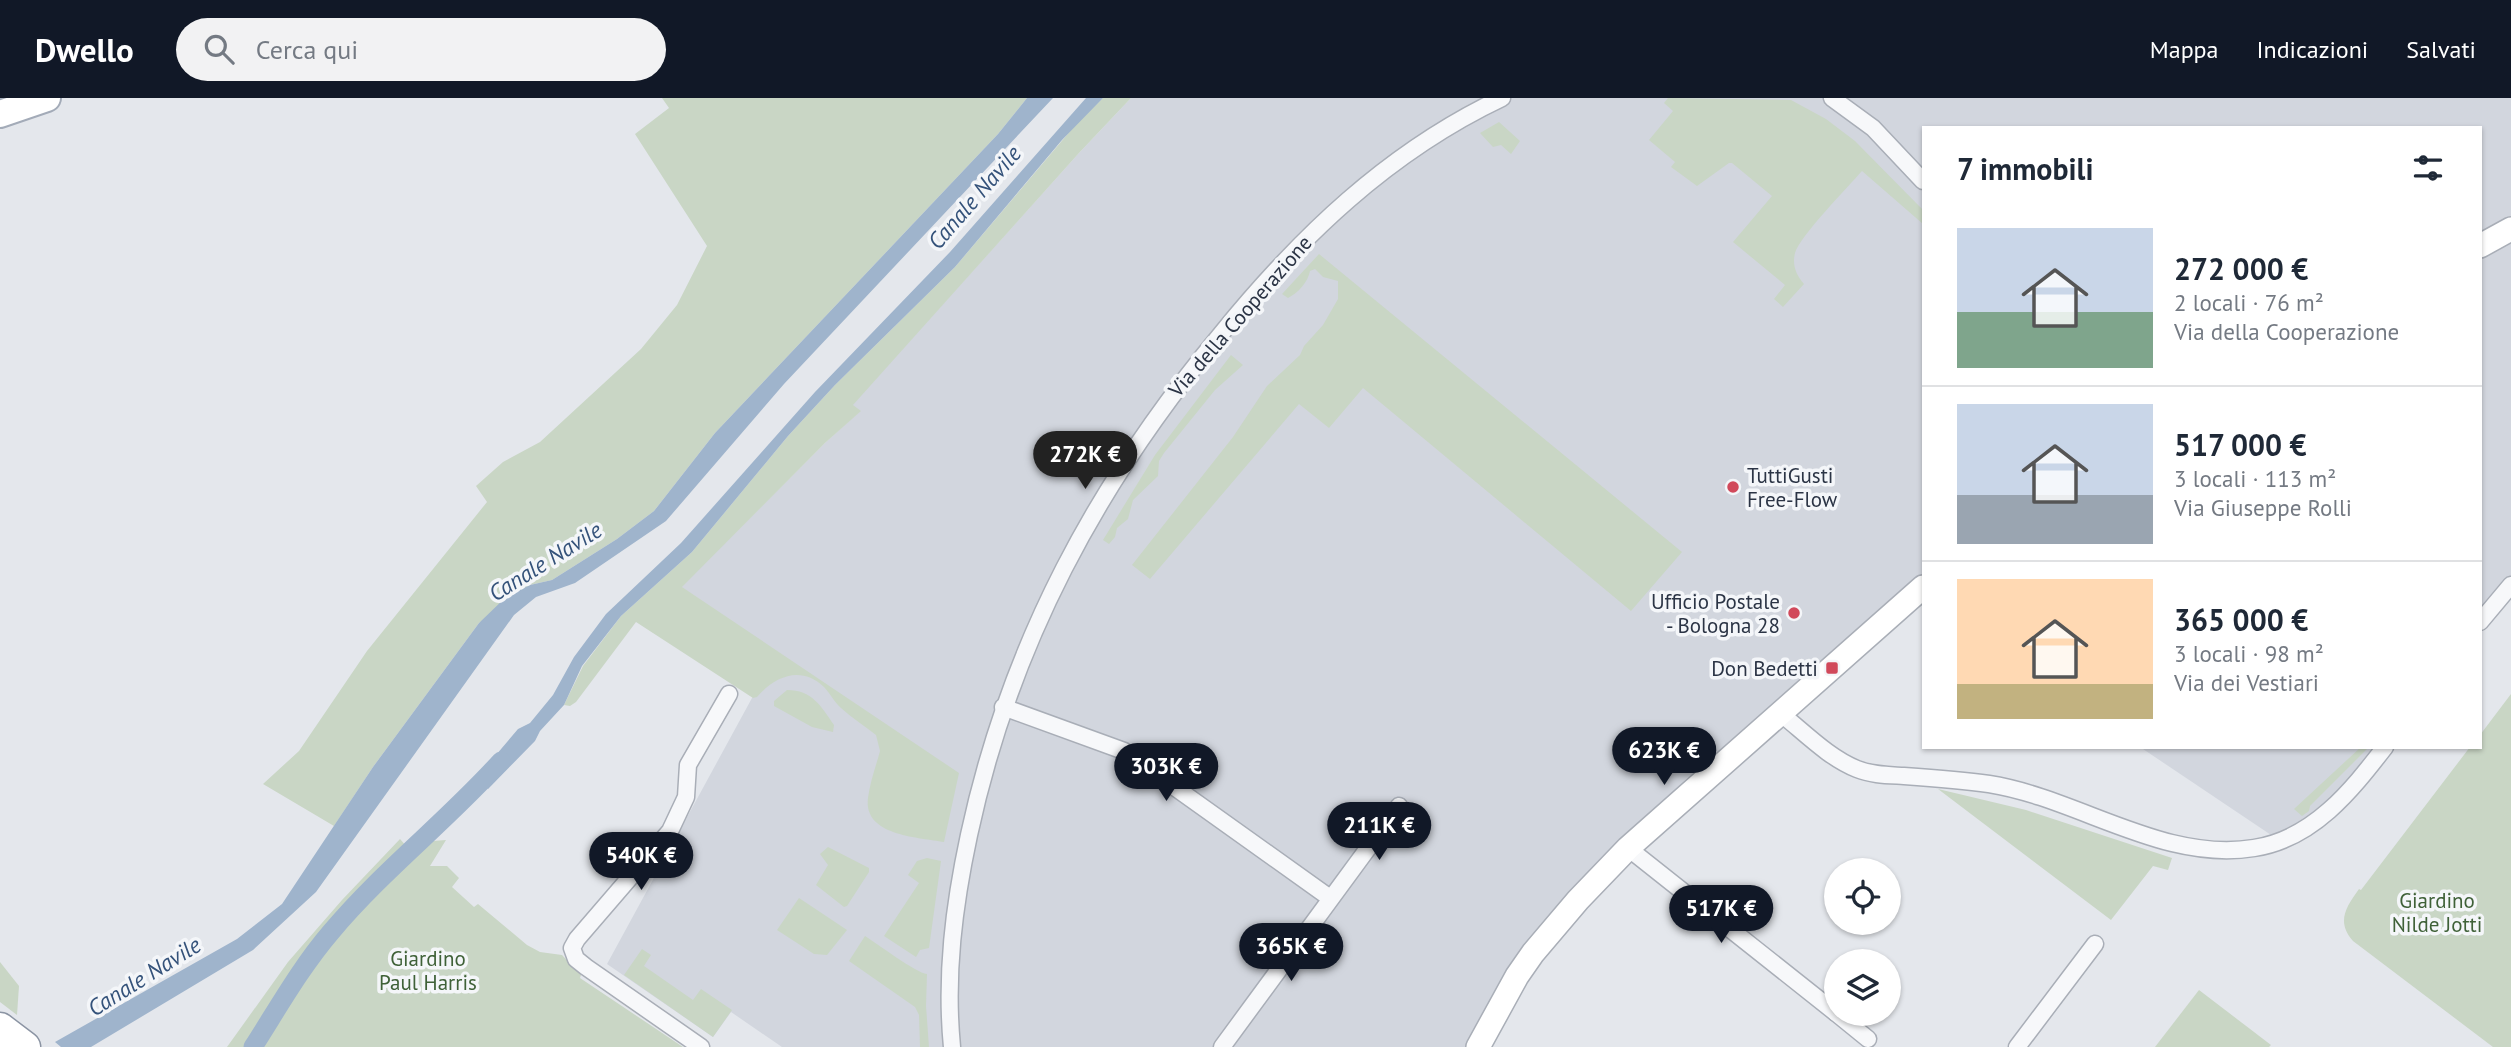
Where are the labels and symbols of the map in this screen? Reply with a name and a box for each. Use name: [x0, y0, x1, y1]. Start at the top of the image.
water label: Canale Navile: [921, 139, 1027, 255]
street label: Via della Cooperazione: [1162, 230, 1318, 403]
pin: 272K €: [1028, 432, 1142, 491]
place label: TuttiGusti Free-Flow: [1747, 462, 1838, 513]
marker: TuttiGusti Free-Flow: [1725, 479, 1741, 495]
water label: Canale Navile: [483, 515, 607, 607]
place label: Ufficio Postale - Bologna 28: [1651, 588, 1780, 639]
marker: Ufficio Postale - Bologna 28: [1786, 605, 1802, 621]
place label: Don Bedetti: [1711, 655, 1818, 682]
marker: Don Bedetti: [1824, 660, 1840, 676]
pin: 623K €: [1607, 728, 1721, 787]
pin: 303K €: [1109, 744, 1223, 803]
pin: 211K €: [1322, 802, 1436, 862]
pin: 540K €: [584, 832, 698, 892]
pin: 517K €: [1664, 886, 1778, 945]
park label: Giardino Nilde Jotti: [2392, 887, 2482, 938]
pin: 365K €: [1234, 924, 1348, 983]
water label: Canale Navile: [82, 930, 206, 1022]
park label: Giardino Paul Harris: [379, 945, 477, 996]

